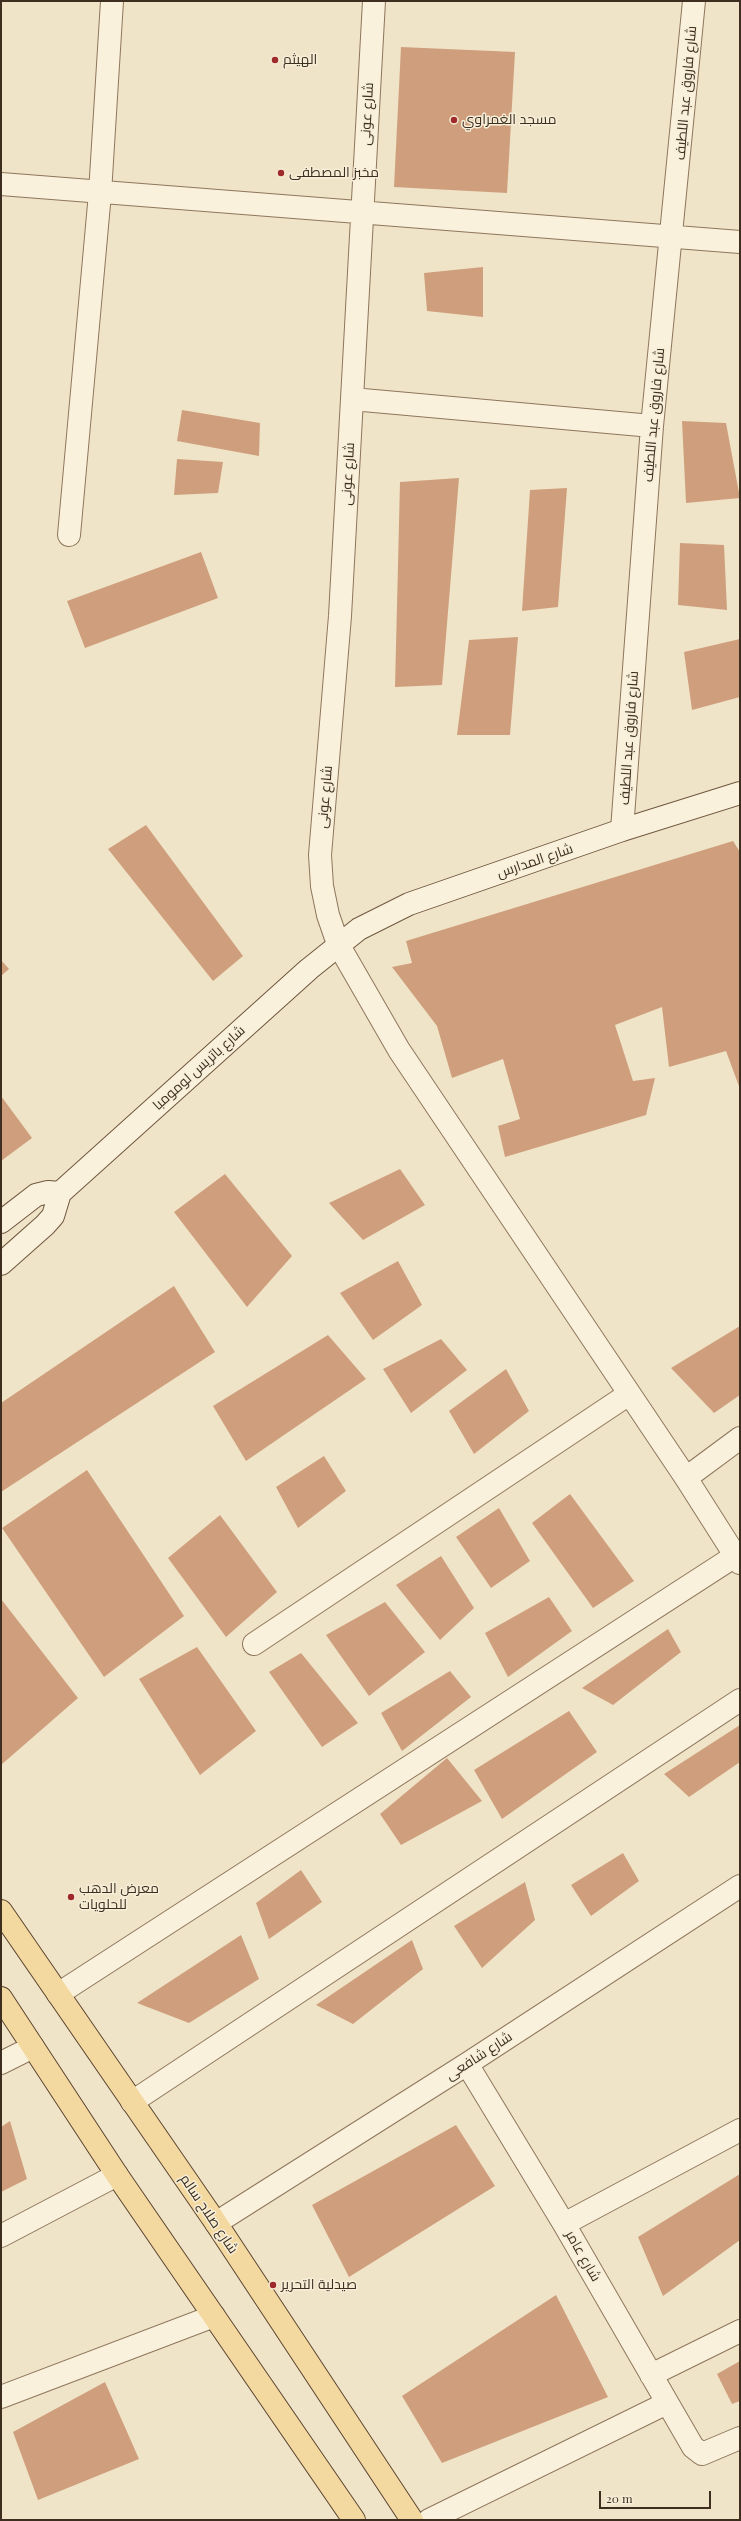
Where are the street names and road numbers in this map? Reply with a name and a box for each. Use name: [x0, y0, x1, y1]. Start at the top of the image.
street label: شارع فاروق عبد اللطيف: [672, 25, 700, 161]
street label: شارع عونى: [357, 82, 377, 146]
street label: شارع فاروق عبد اللطيف: [640, 347, 668, 483]
street label: شارع عونى: [338, 442, 358, 506]
street label: شارع فاروق عبد اللطيف: [616, 670, 642, 806]
street label: شارع عونى: [314, 765, 336, 829]
street label: شارع المدارس: [495, 840, 575, 882]
street label: شارع باتريس لومومبا: [149, 1022, 249, 1114]
street label: شارع شافعى: [443, 2028, 515, 2084]
street label: شارع صلاح سالم: [176, 2171, 242, 2257]
street label: شارع عامر: [562, 2227, 604, 2285]

